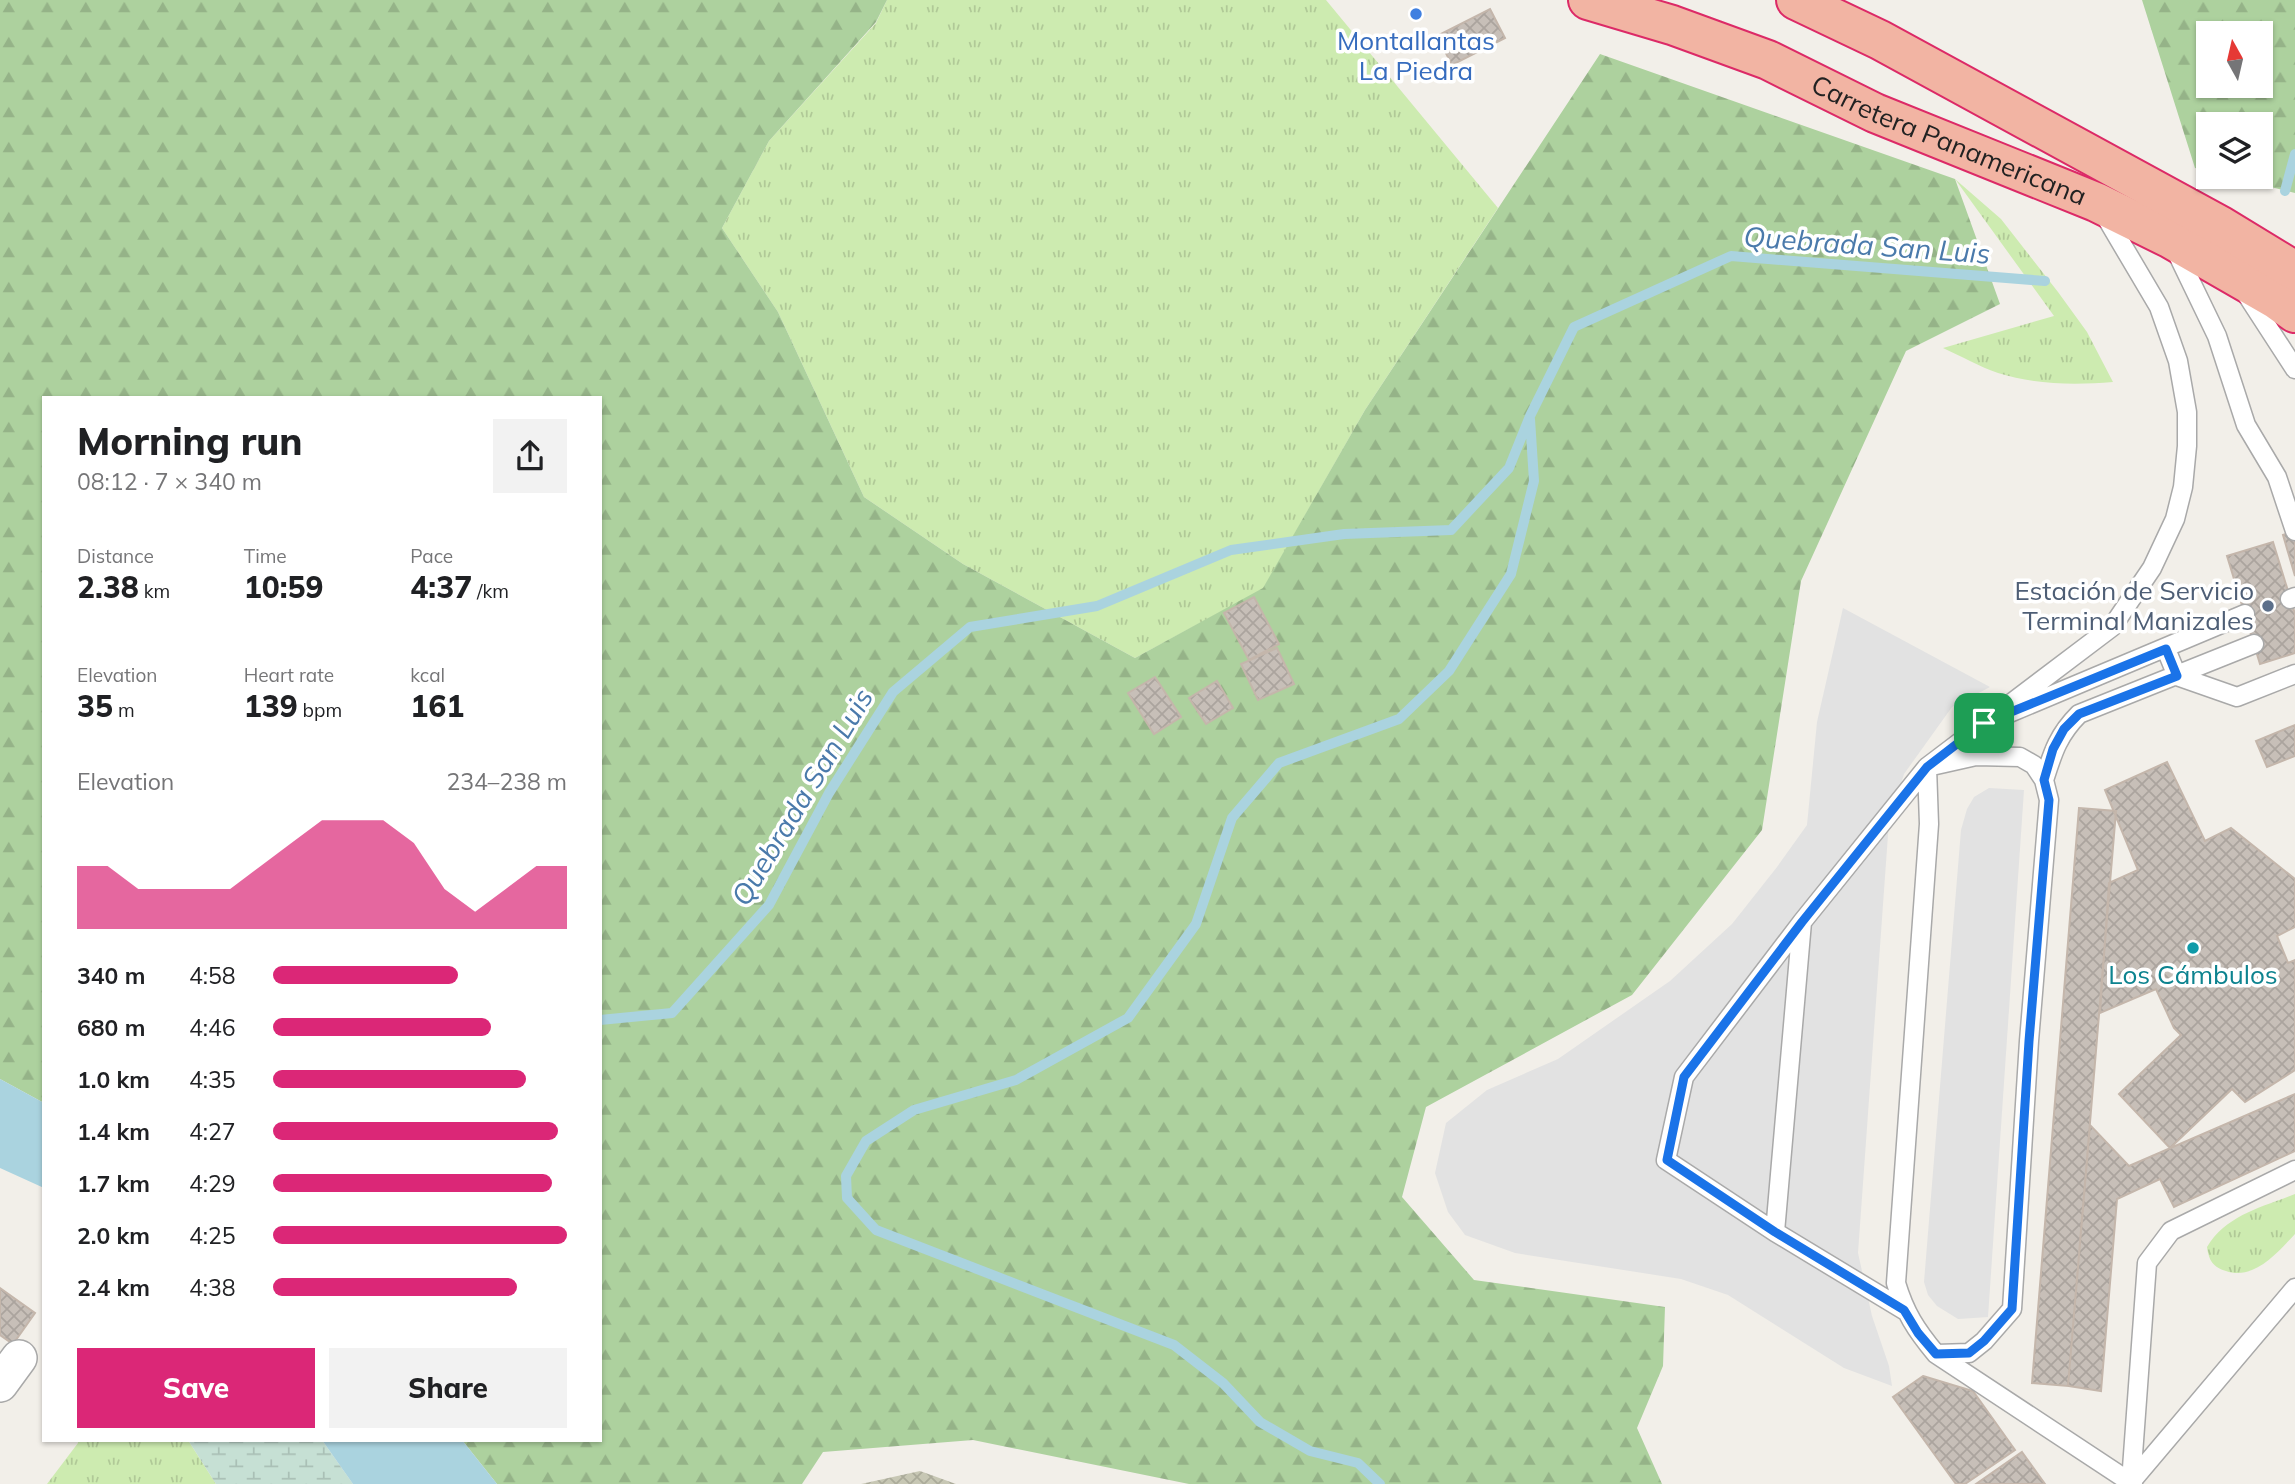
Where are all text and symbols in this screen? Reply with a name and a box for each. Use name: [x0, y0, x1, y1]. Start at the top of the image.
marker: Montallantas La Piedra: [1408, 6, 1424, 22]
north arrow: [2196, 21, 2273, 98]
map controls: [2196, 21, 2273, 189]
place label: Montallantas La Piedra: [1337, 24, 1495, 87]
street label: Carretera Panamericana: [1806, 67, 2091, 212]
button: layers: [2196, 112, 2273, 189]
water label: Quebrada San Luis: [1743, 218, 1992, 271]
text: Morning run: [77, 417, 303, 465]
button: share: [493, 419, 567, 493]
text: 08:12 · 7 × 340 m: [77, 467, 262, 496]
text: Distance: [77, 544, 154, 568]
text: Time: [244, 544, 287, 568]
text: Pace: [410, 544, 453, 568]
text: 2.38: [77, 568, 139, 606]
text: 10:59: [244, 568, 323, 606]
text: 4:37: [410, 568, 472, 606]
place label: Estación de Servicio Terminal Manizales: [2015, 574, 2254, 637]
text: km: [139, 579, 170, 603]
text: /km: [472, 579, 509, 603]
marker: Estación de Servicio Terminal Manizales: [2260, 598, 2276, 614]
text: Elevation: [77, 663, 157, 687]
text: Heart rate: [244, 663, 334, 687]
text: kcal: [410, 663, 445, 687]
water label: Quebrada San Luis: [723, 682, 880, 912]
text: 35: [77, 687, 113, 725]
text: 139: [244, 687, 298, 725]
text: 161: [410, 687, 464, 725]
pin: [1954, 693, 2014, 753]
text: m: [113, 698, 135, 722]
text: bpm: [298, 698, 342, 722]
icon: arrive: [1965, 704, 2003, 742]
text: Elevation: [77, 767, 174, 796]
text: 234–238 m: [446, 767, 567, 796]
marker: Los Cámbulos: [2185, 940, 2201, 956]
place label: Los Cámbulos: [2108, 958, 2278, 991]
text: 340 m: [77, 961, 145, 990]
text: 4:58: [189, 961, 236, 990]
text: 680 m: [77, 1013, 145, 1042]
text: 4:46: [189, 1013, 236, 1042]
text: 1.0 km: [77, 1065, 150, 1094]
text: 4:35: [189, 1065, 236, 1094]
text: 1.4 km: [77, 1117, 150, 1146]
text: 4:27: [189, 1117, 236, 1146]
text: 1.7 km: [77, 1169, 150, 1198]
text: 4:29: [189, 1169, 236, 1198]
text: 2.0 km: [77, 1221, 150, 1250]
text: 4:25: [189, 1221, 236, 1250]
text: 2.4 km: [77, 1273, 150, 1302]
text: 4:38: [189, 1273, 236, 1302]
button: Save: [77, 1348, 315, 1428]
button: Share: [329, 1348, 567, 1428]

